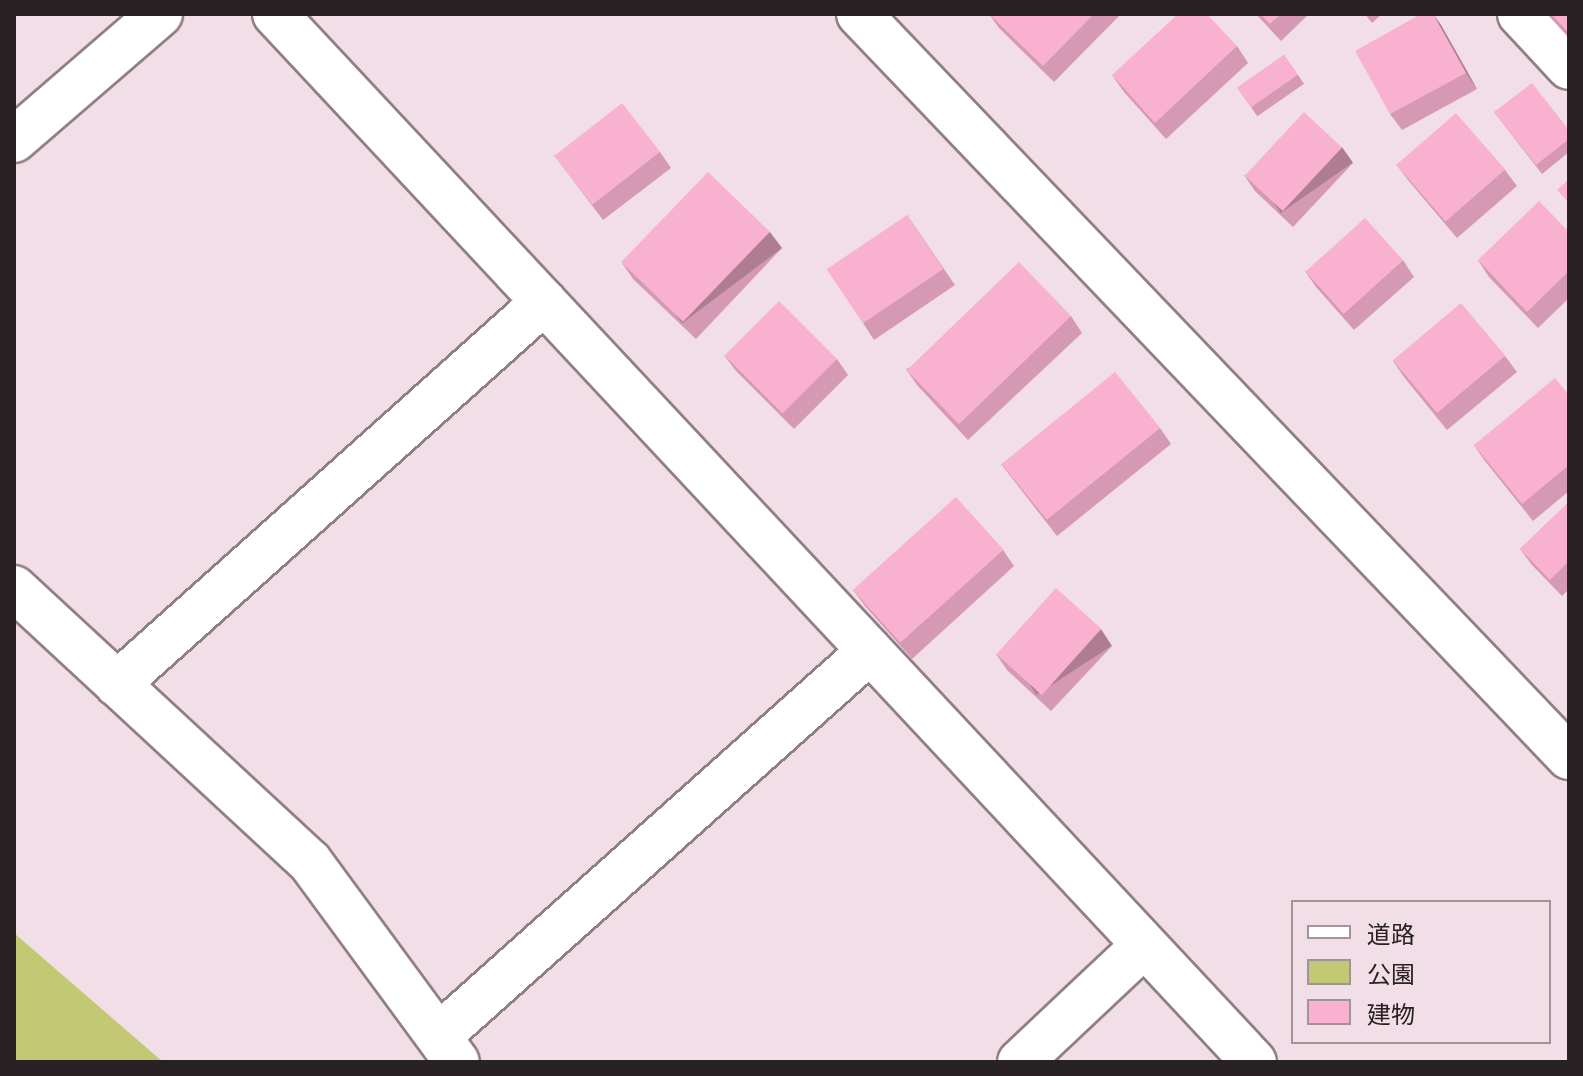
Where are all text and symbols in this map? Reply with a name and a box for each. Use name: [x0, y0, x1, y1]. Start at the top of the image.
legend: [1291, 900, 1551, 1044]
text: 道路: [1367, 919, 1415, 948]
text: 公園: [1367, 959, 1415, 988]
text: 建物: [1367, 999, 1415, 1028]

